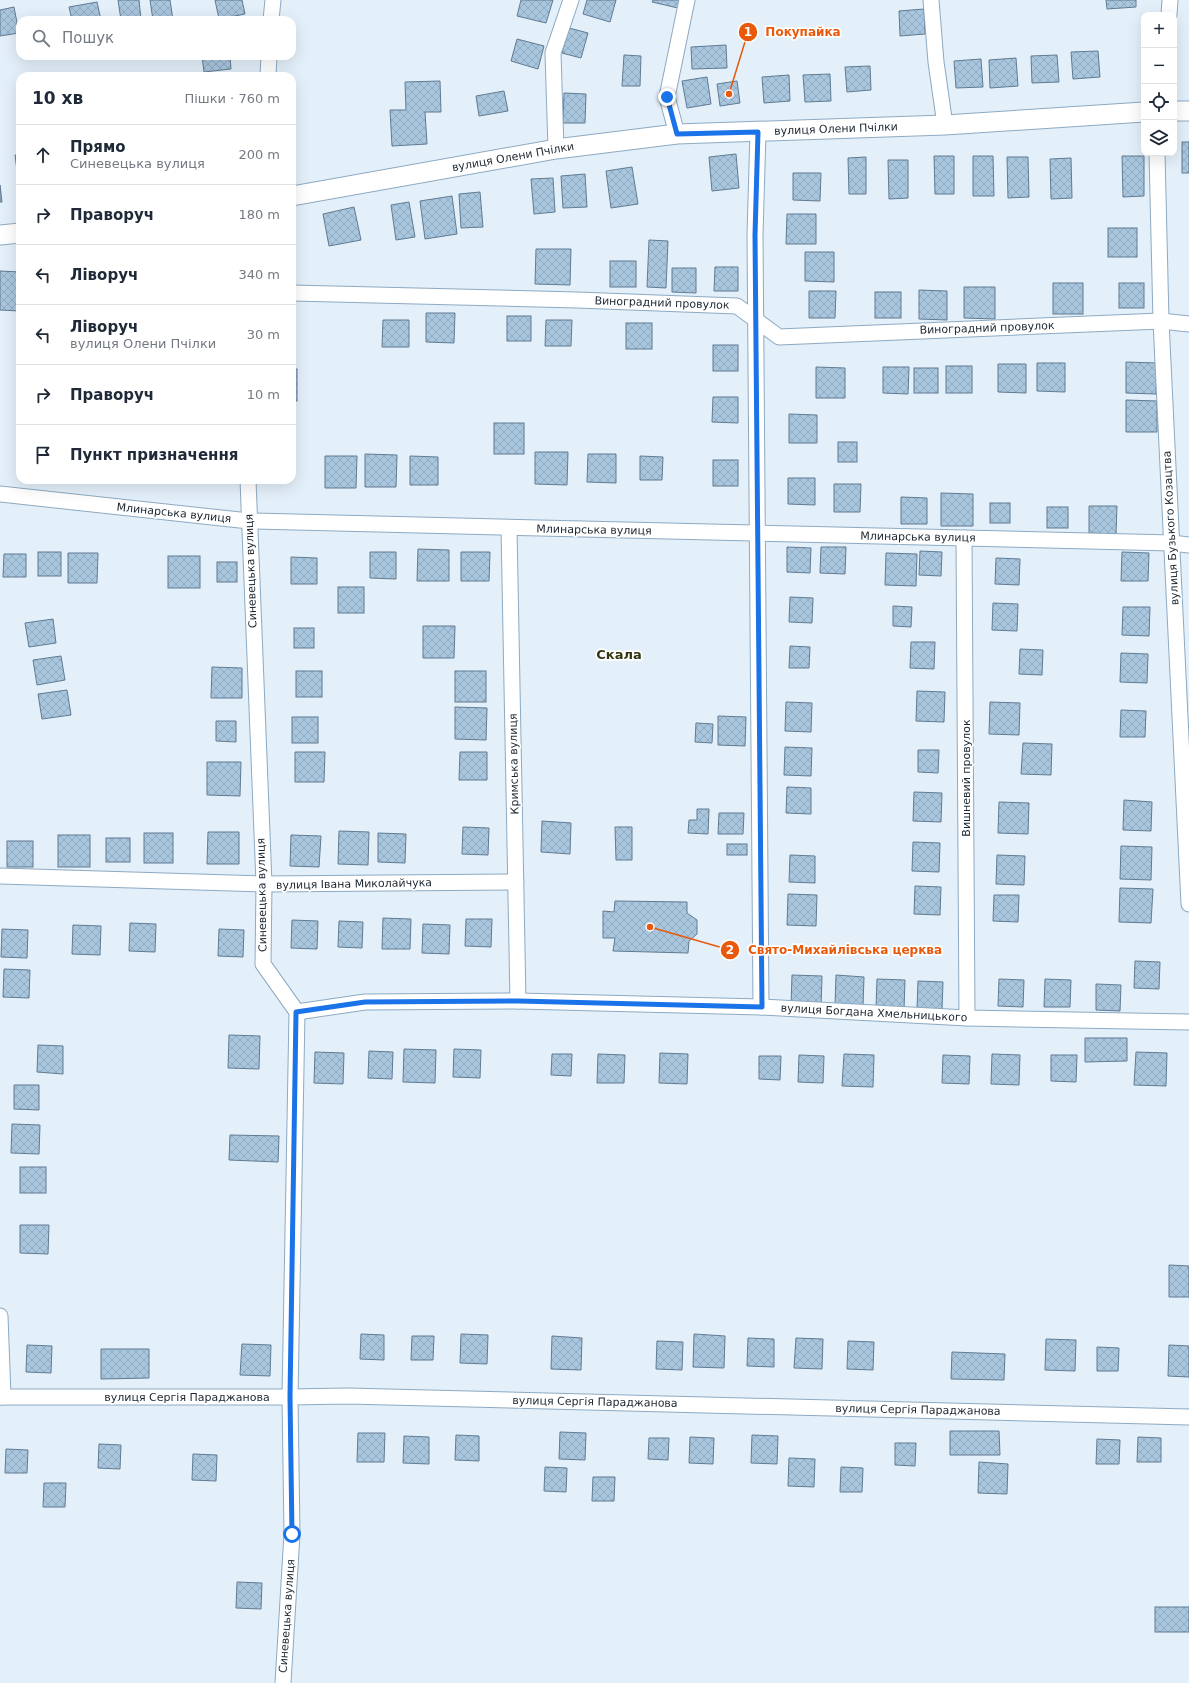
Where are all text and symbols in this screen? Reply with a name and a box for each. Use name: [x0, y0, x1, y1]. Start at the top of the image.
map controls: [1141, 12, 1177, 156]
button: +: [1141, 12, 1177, 48]
search box: [16, 16, 296, 60]
callout: Покупайка: [738, 20, 849, 44]
text: 1: [744, 25, 752, 39]
text: Покупайка: [765, 25, 841, 39]
icon: search: [30, 27, 52, 49]
text: Пошук: [62, 29, 114, 47]
button: −: [1141, 48, 1177, 84]
button: locate: [1141, 84, 1177, 120]
text: 10 хв: [32, 88, 83, 108]
route end: [658, 88, 676, 106]
text: Пішки · 760 m: [184, 91, 280, 106]
street label: вулиця Олени Пчілки: [774, 120, 898, 138]
button: layers: [1141, 120, 1177, 156]
text: Прямо: [70, 138, 126, 156]
street label: вулиця Олени Пчілки: [451, 140, 575, 174]
icon: ahead: [32, 144, 54, 166]
text: 200 m: [238, 147, 280, 162]
text: Синевецька вулиця: [70, 156, 205, 171]
icon: right: [32, 204, 54, 226]
text: Праворуч: [70, 206, 154, 224]
text: 180 m: [238, 207, 280, 222]
icon: left: [32, 264, 54, 286]
text: Ліворуч: [70, 266, 138, 284]
text: 340 m: [238, 267, 280, 282]
street label: Виноградний провулок: [594, 294, 730, 312]
text: Ліворуч: [70, 318, 138, 336]
street label: Виноградний провулок: [919, 319, 1055, 337]
icon: left: [32, 324, 54, 346]
text: 30 m: [247, 327, 280, 342]
text: вулиця Олени Пчілки: [70, 336, 216, 351]
icon: right: [32, 384, 54, 406]
text: Праворуч: [70, 386, 154, 404]
text: 10 m: [247, 387, 280, 402]
icon: arrive: [32, 444, 54, 466]
text: Пункт призначення: [70, 446, 238, 464]
street label: вулиця Бузького Козацтва: [1160, 450, 1182, 606]
street label: Млинарська вулиця: [116, 501, 232, 525]
street label: Синевецька вулиця: [243, 514, 259, 628]
street label: Млинарська вулиця: [536, 522, 652, 538]
street label: Млинарська вулиця: [860, 529, 976, 545]
district label: Скала: [596, 647, 642, 662]
street label: Кримська вулиця: [507, 713, 521, 815]
street label: Вишневий провулок: [960, 719, 973, 837]
street label: Синевецька вулиця: [255, 838, 269, 952]
street label: вулиця Івана Миколайчука: [276, 876, 432, 892]
callout: Свято-Михайлівська церква: [720, 938, 950, 962]
text: 2: [726, 943, 734, 957]
text: Свято-Михайлівська церква: [748, 943, 942, 957]
street label: вулиця Богдана Хмельницького: [780, 1002, 968, 1024]
street label: вулиця Сергія Параджанова: [104, 1391, 270, 1404]
street label: вулиця Сергія Параджанова: [512, 1394, 678, 1410]
street label: вулиця Сергія Параджанова: [835, 1402, 1001, 1418]
route start: [283, 1525, 301, 1543]
street label: Синевецька вулиця: [277, 1559, 297, 1673]

